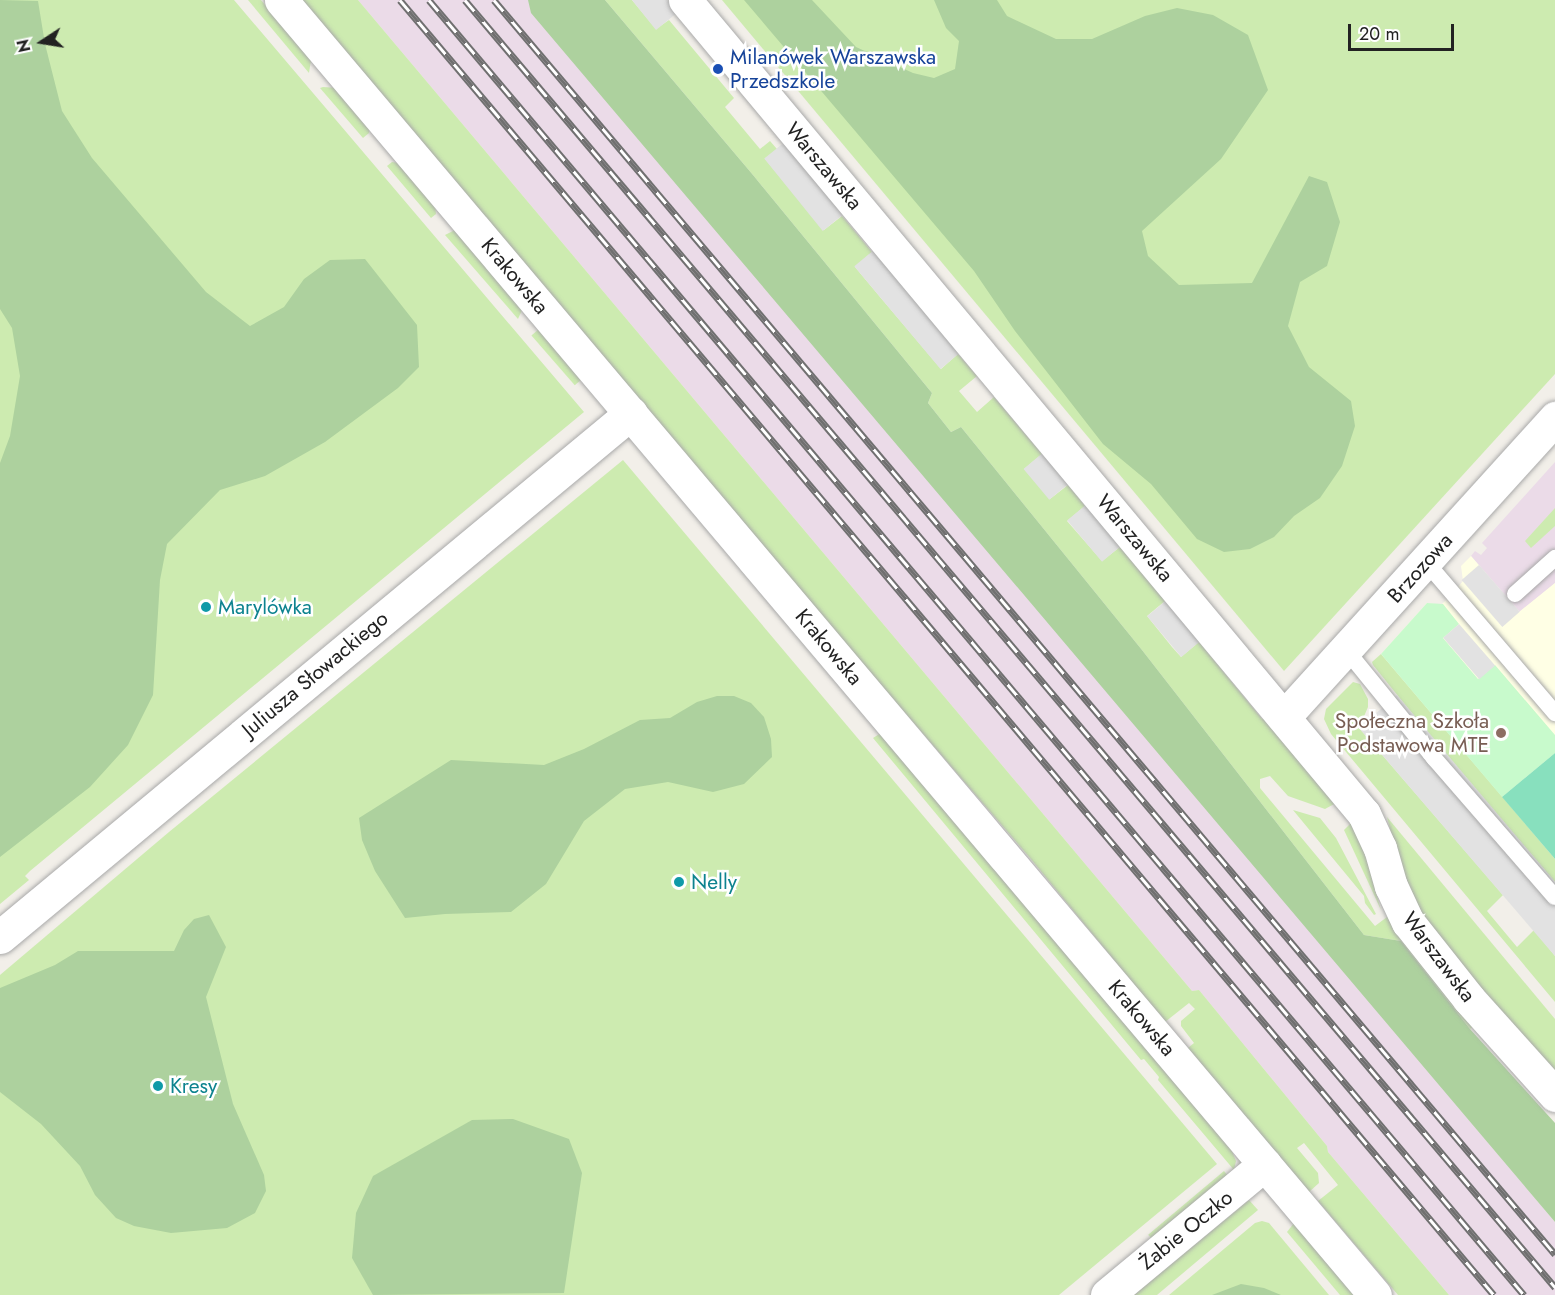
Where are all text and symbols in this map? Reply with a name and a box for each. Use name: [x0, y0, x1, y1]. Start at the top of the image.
north arrow: [12, 12, 72, 72]
scale bar: [1351, 12, 1458, 50]
text: 20 m: [1359, 21, 1399, 47]
text: N: [11, 37, 36, 54]
place label: Milanówek Warszawska Przedszkole: [730, 44, 936, 94]
marker: Milanówek Warszawska Przedszkole: [711, 62, 725, 76]
street label: Warszawska: [780, 117, 868, 215]
street label: Krakowska: [476, 233, 554, 319]
street label: Warszawska: [1091, 489, 1179, 587]
street label: Brzozowa: [1382, 528, 1458, 608]
place label: Marylówka: [218, 594, 312, 620]
marker: Marylówka: [199, 600, 213, 614]
street label: Krakowska: [790, 604, 868, 690]
street label: Juliusza Słowackiego: [237, 606, 393, 742]
place label: Społeczna Szkoła Podstawowa MTE: [1335, 708, 1489, 758]
marker: Społeczna Szkoła Podstawowa MTE: [1494, 726, 1508, 740]
place label: Nelly: [691, 869, 737, 895]
marker: Nelly: [672, 875, 686, 889]
street label: Warszawska: [1397, 907, 1481, 1007]
street label: Krakowska: [1103, 975, 1181, 1061]
place label: Kresy: [170, 1073, 217, 1099]
marker: Kresy: [151, 1079, 165, 1093]
street label: Żabie Oczko: [1134, 1185, 1238, 1275]

